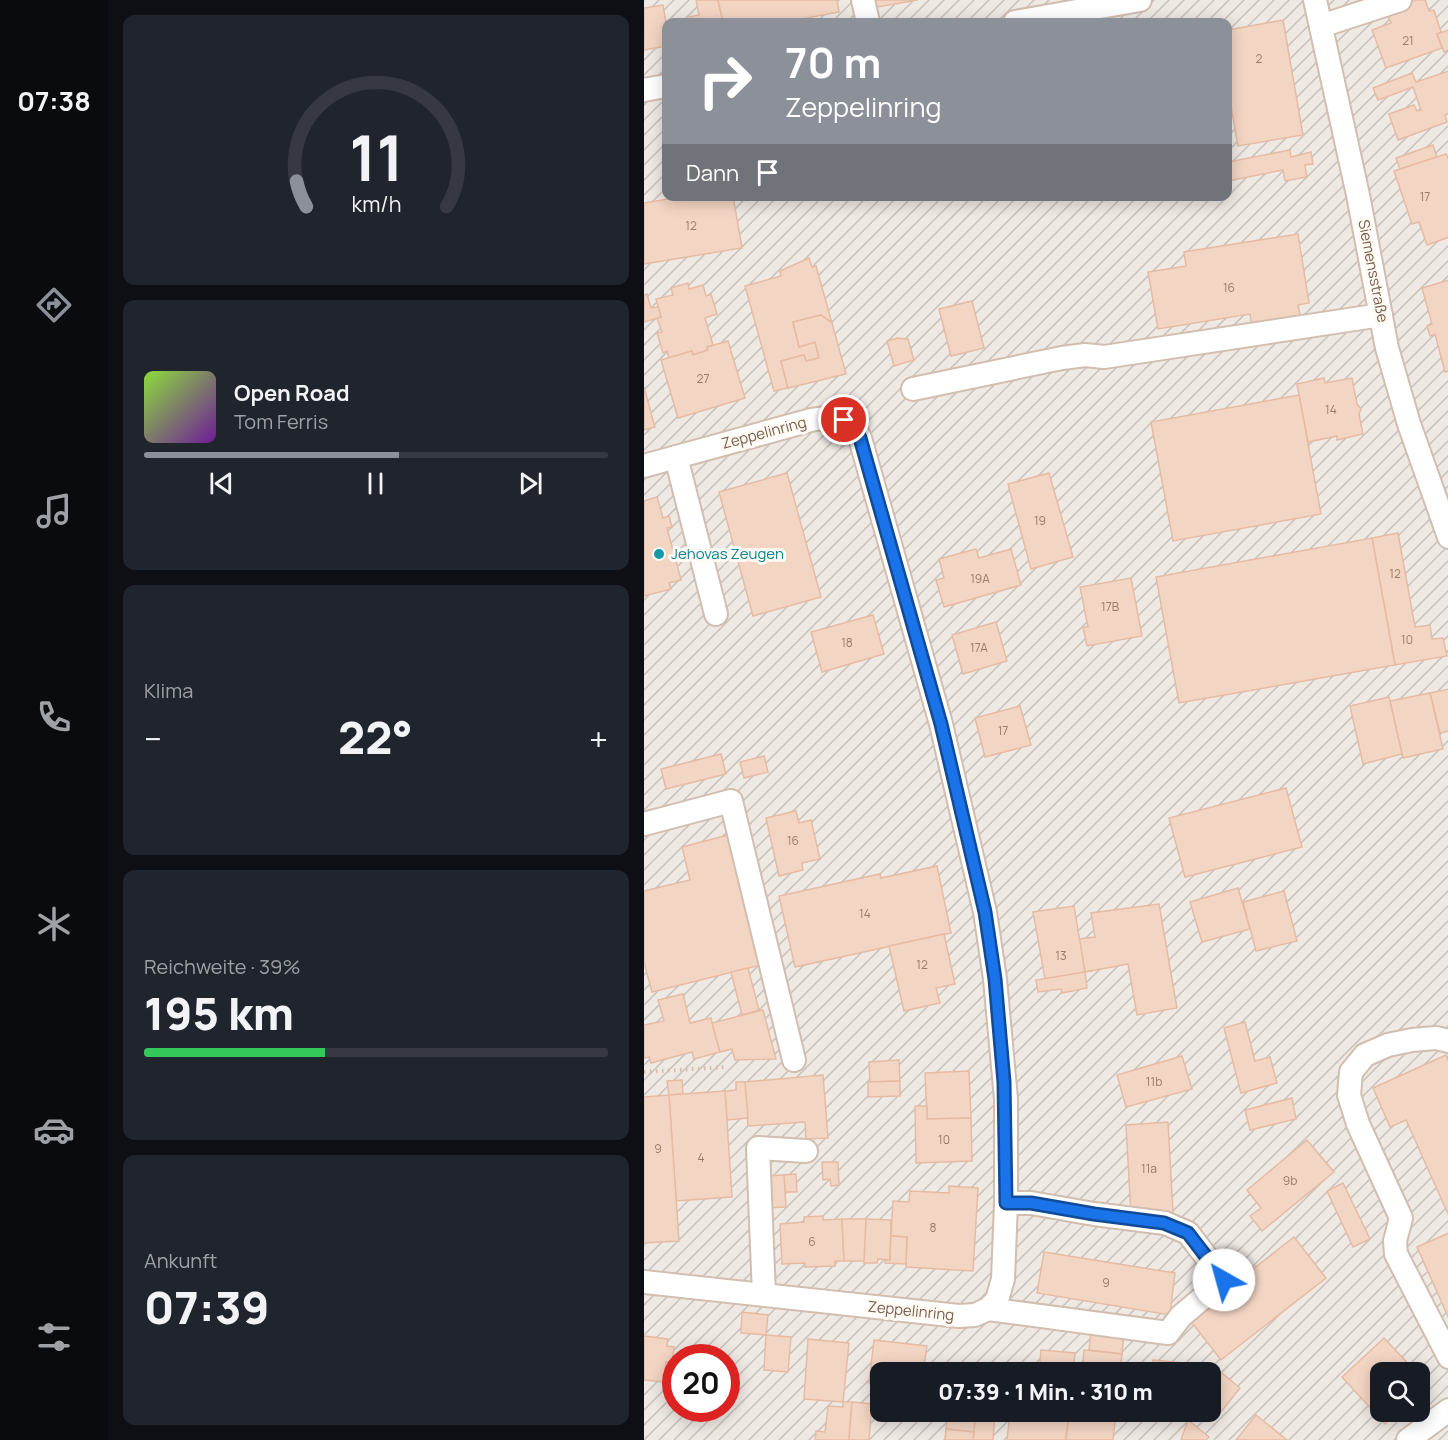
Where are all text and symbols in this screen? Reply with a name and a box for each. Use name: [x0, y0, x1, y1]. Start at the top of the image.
house number: 21: [1402, 32, 1414, 49]
text: 70 m: [785, 33, 881, 91]
icon: right: [686, 42, 764, 120]
house number: 2: [1256, 50, 1263, 67]
text: 07:38: [17, 82, 91, 119]
text: Zeppelinring: [785, 88, 941, 125]
text: 11: [349, 114, 403, 200]
icon: arrive: [751, 156, 784, 189]
text: Dann: [686, 158, 739, 188]
house number: 17: [1420, 188, 1430, 205]
text: km/h: [351, 189, 401, 218]
house number: 12: [685, 217, 697, 234]
street label: Siemensstraße: [1353, 218, 1394, 324]
house number: 16: [1223, 279, 1235, 296]
icon: directions: [33, 284, 75, 326]
house number: 27: [697, 370, 709, 387]
text: Open Road: [234, 378, 349, 408]
pin: [818, 394, 869, 445]
house number: 14: [1325, 401, 1337, 418]
icon: arrive: [827, 403, 860, 436]
text: Tom Ferris: [234, 408, 328, 435]
street label: Zeppelinring: [719, 411, 809, 454]
icon: previous: [205, 467, 238, 500]
icon: pause: [359, 467, 392, 500]
icon: next: [514, 467, 547, 500]
icon: music: [33, 490, 75, 532]
house number: 19: [1034, 512, 1046, 529]
place label: Jehovas Zeugen: [671, 543, 784, 564]
marker: Jehovas Zeugen: [652, 547, 666, 561]
house number: 12: [1389, 565, 1401, 582]
house number: 19A: [970, 570, 990, 587]
house number: 17B: [1101, 598, 1119, 615]
house number: 10: [1401, 631, 1413, 648]
house number: 18: [841, 634, 853, 651]
house number: 17A: [970, 639, 988, 656]
text: Klima: [144, 677, 193, 704]
icon: phone: [33, 696, 75, 738]
text: 22°: [338, 706, 413, 768]
text: −: [144, 716, 162, 761]
text: +: [589, 716, 608, 761]
house number: 17: [998, 722, 1008, 739]
house number: 16: [787, 832, 799, 849]
icon: climate: [33, 903, 75, 945]
house number: 14: [859, 905, 871, 922]
house number: 13: [1055, 947, 1067, 964]
text: Reichweite · 39%: [144, 953, 301, 980]
house number: 12: [916, 956, 928, 973]
text: 195 km: [144, 982, 294, 1044]
house number: 11b: [1146, 1073, 1162, 1090]
icon: car: [33, 1109, 75, 1151]
house number: 10: [938, 1131, 950, 1148]
house number: 9: [654, 1140, 662, 1157]
house number: 4: [697, 1149, 705, 1166]
house number: 11a: [1141, 1160, 1157, 1177]
house number: 9b: [1283, 1172, 1297, 1189]
house number: 8: [930, 1219, 937, 1236]
house number: 6: [808, 1233, 816, 1250]
text: Ankunft: [144, 1247, 217, 1274]
position arrow: [1192, 1248, 1256, 1312]
house number: 9: [1102, 1274, 1110, 1291]
text: 07:39: [144, 1276, 269, 1338]
street label: Zeppelinring: [867, 1296, 955, 1325]
icon: filters: [33, 1316, 75, 1358]
speed limit sign: 20: [662, 1344, 740, 1422]
map controls: [1370, 1362, 1430, 1422]
button: search: [1370, 1362, 1430, 1422]
text: 07:39 · 1 Min. · 310 m: [938, 1377, 1153, 1407]

